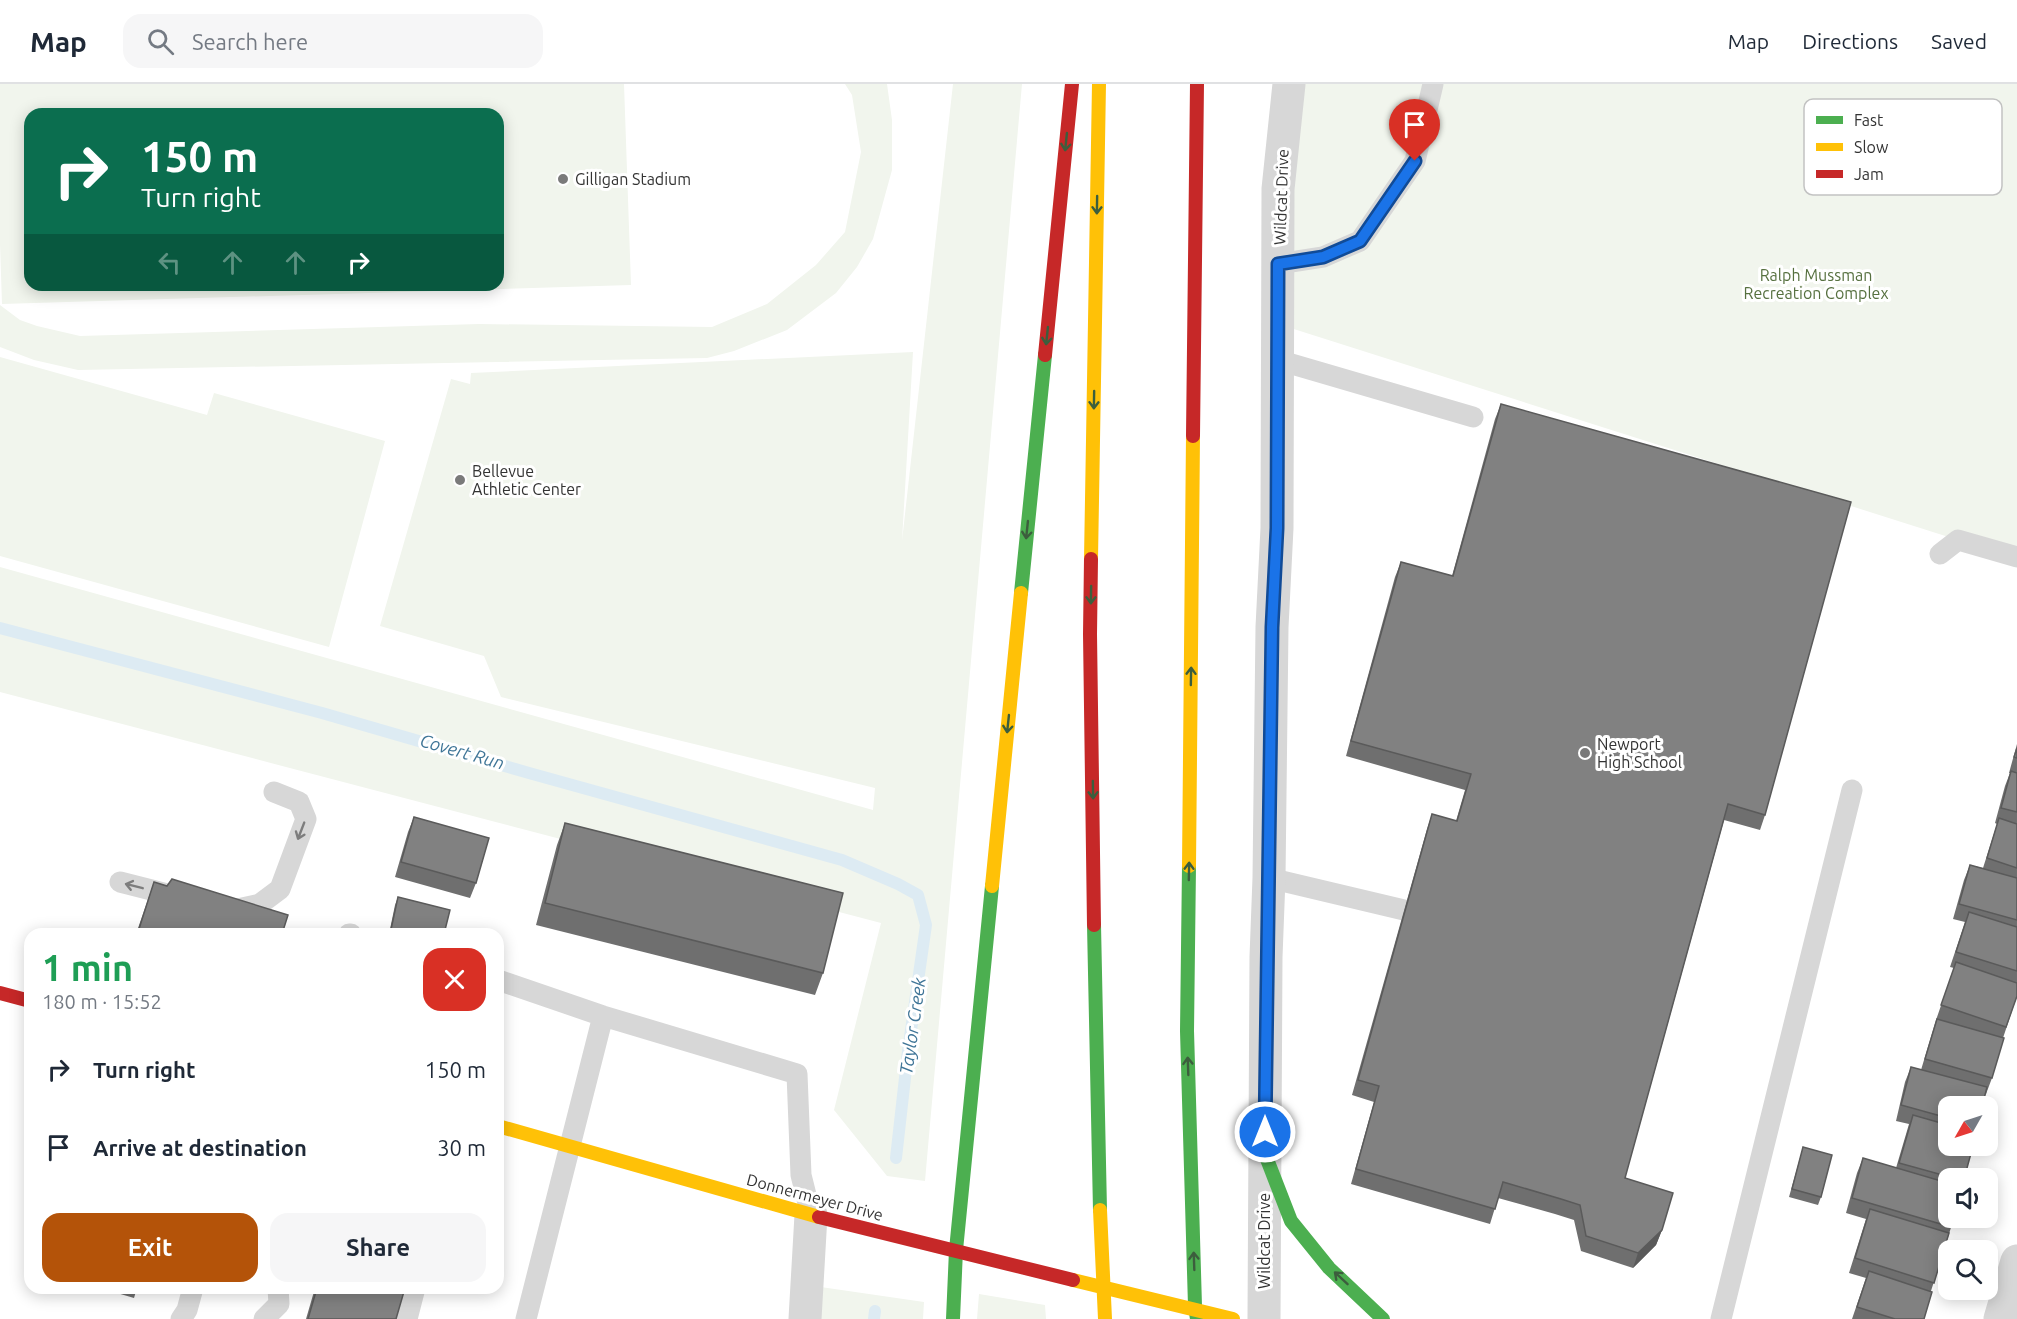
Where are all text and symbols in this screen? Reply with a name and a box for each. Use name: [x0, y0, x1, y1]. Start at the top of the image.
search box: [123, 14, 543, 68]
icon: search: [144, 25, 177, 58]
text: Map: [30, 26, 87, 57]
text: Search here: [192, 29, 308, 54]
text: Map: [1728, 29, 1769, 53]
text: Directions: [1802, 29, 1898, 53]
text: Saved: [1931, 29, 1987, 53]
pin: [1389, 99, 1440, 161]
legend: [1804, 99, 2002, 195]
icon: arrive: [1398, 108, 1431, 141]
text: Fast: [1854, 111, 1884, 129]
icon: right: [42, 132, 120, 210]
one-way arrow: [1060, 132, 1071, 152]
text: 150 m: [141, 133, 258, 180]
text: Slow: [1854, 138, 1889, 156]
street label: Wildcat Drive: [1270, 149, 1292, 245]
text: Jam: [1854, 165, 1884, 183]
place label: Gilligan Stadium: [575, 170, 691, 188]
marker: Gilligan Stadium: [556, 172, 570, 186]
text: Turn right: [141, 182, 261, 212]
one-way arrow: [1091, 195, 1102, 215]
icon: left: [153, 246, 186, 279]
icon: ahead: [216, 246, 249, 279]
icon: ahead: [279, 246, 312, 279]
icon: right: [342, 246, 375, 279]
park label: Ralph Mussman Recreation Complex: [1743, 266, 1889, 302]
one-way arrow: [1041, 326, 1052, 346]
one-way arrow: [1088, 390, 1099, 410]
place label: Bellevue Athletic Center: [472, 462, 581, 498]
marker: Bellevue Athletic Center: [453, 473, 467, 487]
one-way arrow: [1021, 520, 1032, 540]
one-way arrow: [1085, 585, 1097, 605]
one-way arrow: [1185, 666, 1197, 686]
one-way arrow: [1002, 714, 1013, 734]
water label: Covert Run: [418, 729, 507, 773]
place label: Newport High School: [1597, 735, 1682, 771]
marker: Newport High School: [1578, 746, 1592, 760]
one-way arrow: [1087, 780, 1098, 800]
one-way arrow: [295, 821, 306, 840]
one-way arrow: [1183, 861, 1195, 881]
one-way arrow: [125, 879, 144, 891]
text: 1 min: [42, 947, 133, 988]
button: close: [423, 948, 486, 1011]
water label: Taylor Creek: [895, 975, 929, 1076]
text: 180 m · 15:52: [42, 990, 162, 1013]
icon: right: [42, 1053, 75, 1086]
one-way arrow: [1182, 1056, 1194, 1076]
text: Turn right: [93, 1057, 195, 1082]
text: 150 m: [425, 1057, 486, 1082]
north arrow: [1938, 1096, 1998, 1156]
map controls: [1938, 1096, 1998, 1300]
position arrow: [1233, 1100, 1297, 1164]
icon: arrive: [42, 1131, 75, 1164]
text: Arrive at destination: [93, 1135, 307, 1160]
text: 30 m: [437, 1135, 486, 1160]
button: sound: [1938, 1168, 1998, 1228]
street label: Donnermeyer Drive: [745, 1170, 885, 1224]
street label: Wildcat Drive: [1255, 1193, 1273, 1289]
button: Exit: [42, 1213, 258, 1282]
button: Share: [270, 1213, 486, 1282]
button: search: [1938, 1240, 1998, 1300]
one-way arrow: [1188, 1251, 1199, 1271]
one-way arrow: [1333, 1271, 1348, 1285]

